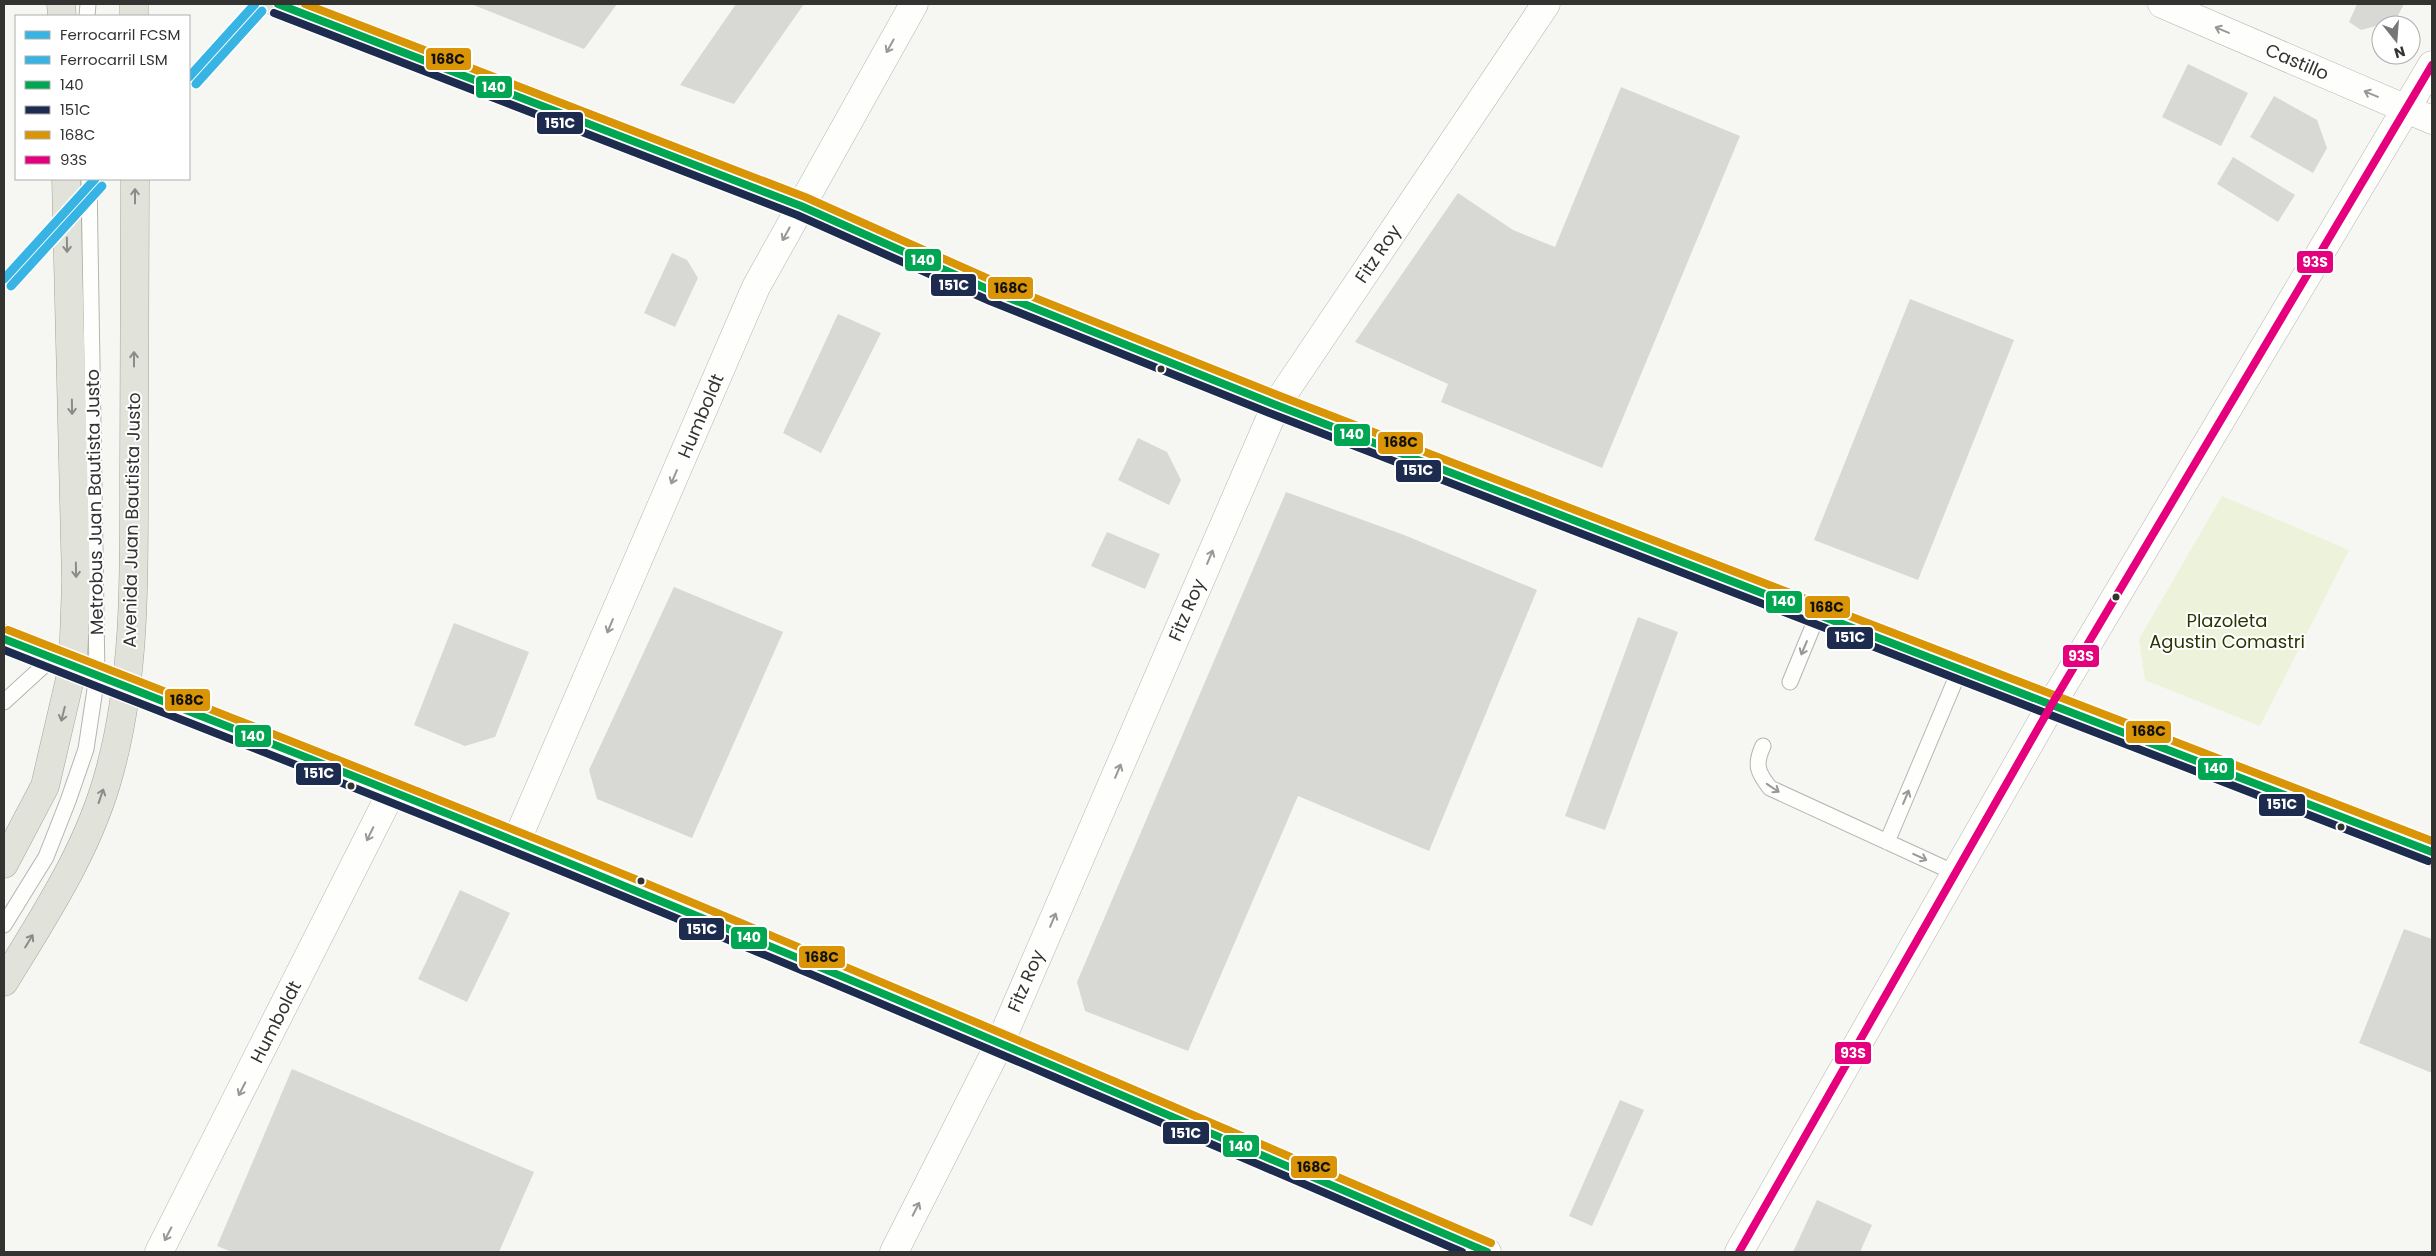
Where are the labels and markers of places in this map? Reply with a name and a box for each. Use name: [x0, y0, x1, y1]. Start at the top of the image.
unlabelled marker: [1156, 364, 1166, 374]
unlabelled marker: [2111, 592, 2121, 602]
unlabelled marker: [346, 781, 356, 791]
unlabelled marker: [2336, 822, 2346, 832]
unlabelled marker: [636, 876, 646, 886]

